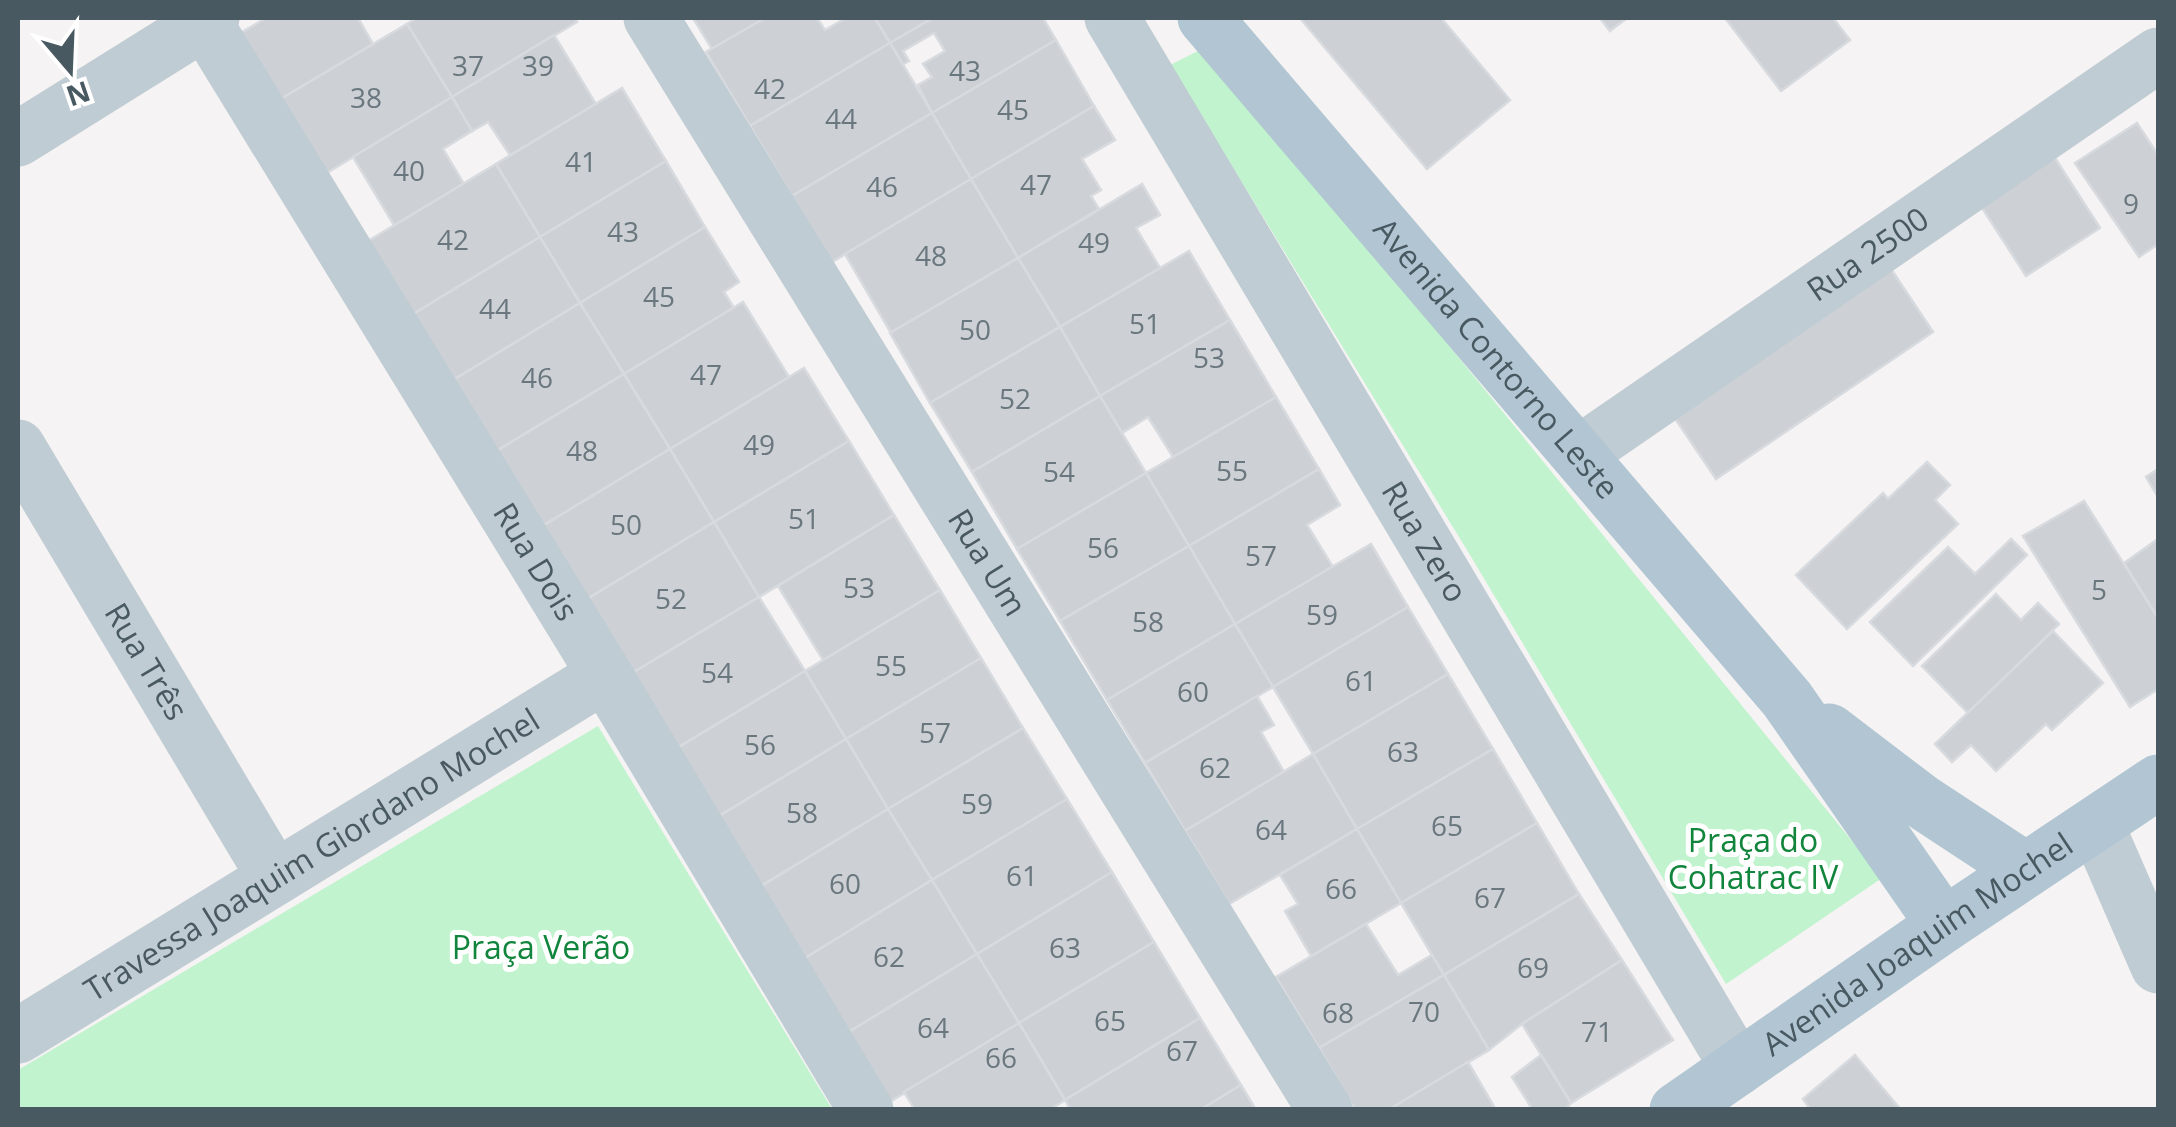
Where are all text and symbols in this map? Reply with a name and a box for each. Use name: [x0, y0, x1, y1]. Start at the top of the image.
north arrow: [20, 20, 120, 120]
house number: 37: [452, 46, 484, 84]
house number: 39: [522, 46, 554, 84]
house number: 43: [949, 51, 981, 89]
house number: 42: [754, 69, 786, 107]
text: N: [62, 73, 95, 116]
house number: 38: [350, 78, 382, 116]
house number: 45: [997, 90, 1029, 128]
house number: 44: [825, 99, 857, 137]
house number: 41: [565, 142, 597, 180]
house number: 40: [393, 151, 425, 189]
house number: 47: [1020, 165, 1052, 203]
house number: 46: [866, 167, 898, 205]
house number: 9: [2123, 184, 2139, 222]
street label: Rua 2500: [1798, 196, 1936, 310]
street label: Avenida Contorno Leste: [1365, 208, 1629, 507]
house number: 43: [607, 212, 639, 250]
house number: 42: [437, 220, 469, 258]
house number: 49: [1078, 223, 1110, 261]
house number: 48: [915, 236, 947, 274]
house number: 45: [643, 277, 675, 315]
house number: 44: [479, 289, 511, 327]
house number: 51: [1129, 304, 1161, 342]
house number: 50: [959, 310, 991, 348]
house number: 53: [1193, 338, 1225, 376]
house number: 47: [690, 355, 722, 393]
house number: 46: [521, 358, 553, 396]
house number: 52: [999, 379, 1031, 417]
house number: 49: [743, 425, 775, 463]
house number: 48: [566, 431, 598, 469]
house number: 55: [1216, 451, 1248, 489]
house number: 54: [1043, 452, 1075, 490]
street label: Rua Zero: [1373, 473, 1478, 610]
street label: Rua Dois: [484, 494, 590, 628]
house number: 51: [788, 499, 820, 537]
street label: Rua Um: [939, 500, 1038, 624]
house number: 50: [610, 505, 642, 543]
house number: 56: [1087, 528, 1119, 566]
house number: 57: [1245, 536, 1277, 574]
house number: 53: [843, 568, 875, 606]
house number: 5: [2091, 570, 2107, 608]
house number: 52: [655, 579, 687, 617]
street label: Rua Três: [96, 594, 199, 728]
house number: 59: [1306, 595, 1338, 633]
house number: 58: [1132, 602, 1164, 640]
house number: 55: [875, 646, 907, 684]
house number: 54: [701, 653, 733, 691]
house number: 61: [1345, 661, 1377, 699]
house number: 60: [1177, 672, 1209, 710]
street label: Travessa Joaquim Giordano Mochel: [75, 698, 547, 1010]
house number: 57: [919, 713, 951, 751]
house number: 56: [744, 725, 776, 763]
house number: 63: [1387, 732, 1419, 770]
house number: 62: [1199, 748, 1231, 786]
house number: 59: [961, 784, 993, 822]
house number: 58: [786, 793, 818, 831]
house number: 65: [1431, 806, 1463, 844]
house number: 64: [1255, 810, 1287, 848]
park label: Praça do Cohatrac IV: [1668, 818, 1839, 898]
street label: Avenida Joaquim Mochel: [1753, 822, 2081, 1065]
house number: 61: [1006, 856, 1038, 894]
house number: 60: [829, 864, 861, 902]
house number: 66: [1325, 869, 1357, 907]
house number: 67: [1474, 878, 1506, 916]
park label: Praça Verão: [452, 925, 630, 968]
house number: 63: [1049, 928, 1081, 966]
house number: 62: [873, 937, 905, 975]
house number: 69: [1517, 948, 1549, 986]
house number: 70: [1408, 992, 1440, 1030]
house number: 68: [1322, 993, 1354, 1031]
house number: 65: [1094, 1001, 1126, 1039]
house number: 64: [917, 1008, 949, 1046]
house number: 71: [1581, 1012, 1613, 1050]
house number: 67: [1166, 1031, 1198, 1069]
house number: 66: [985, 1038, 1017, 1076]

